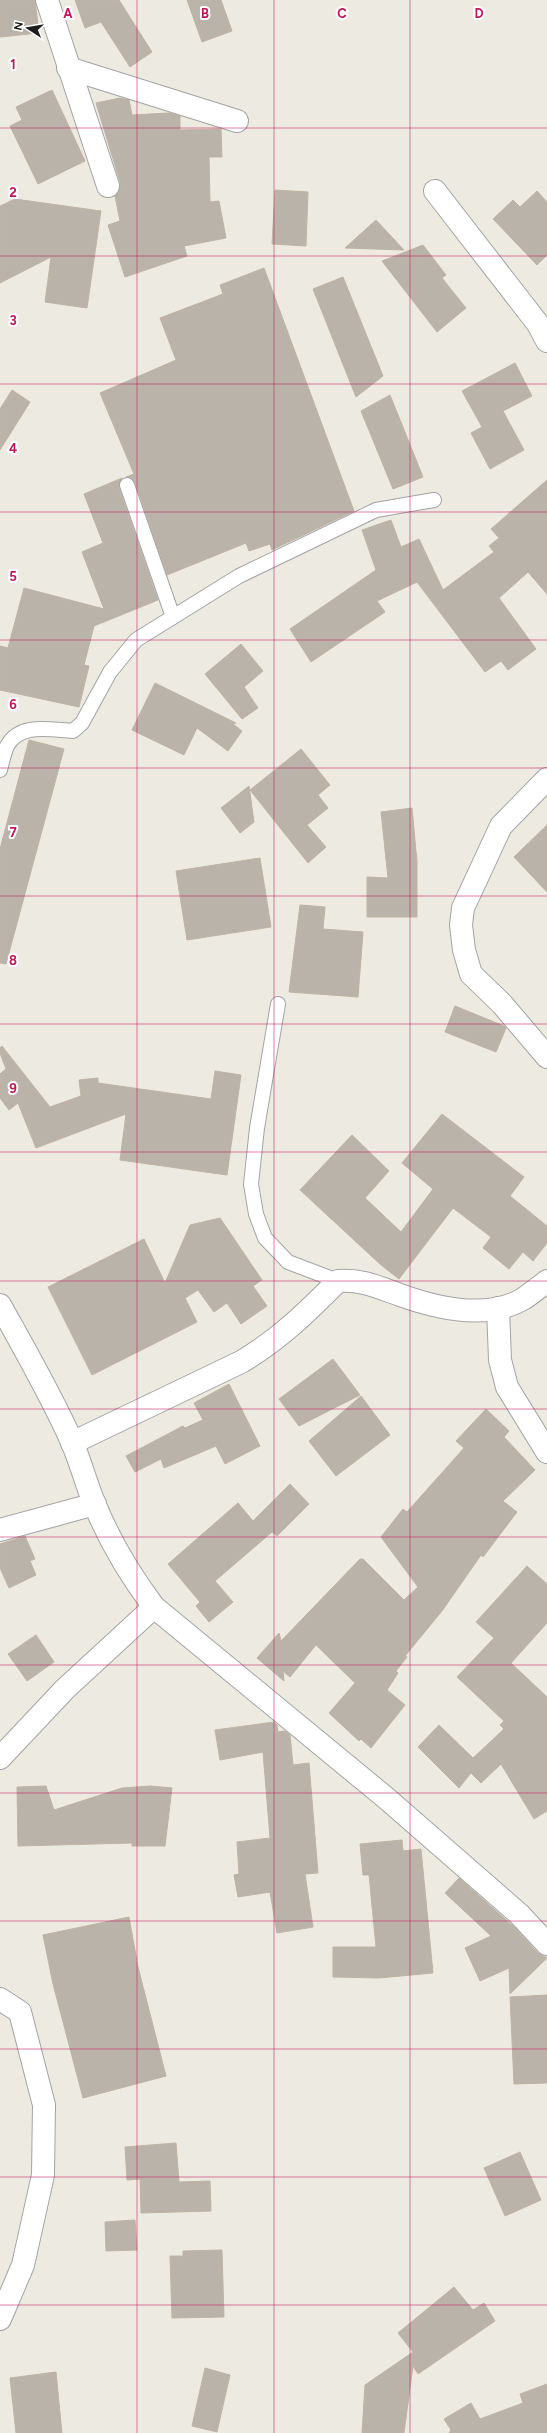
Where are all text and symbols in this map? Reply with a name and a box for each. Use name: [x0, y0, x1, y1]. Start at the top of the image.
text: A: [63, 6, 73, 21]
text: B: [201, 6, 209, 21]
text: C: [337, 6, 347, 21]
text: D: [474, 6, 484, 21]
north arrow: [8, 8, 48, 48]
text: N: [11, 21, 26, 32]
text: 1: [10, 57, 16, 72]
text: 2: [9, 185, 17, 200]
text: 3: [9, 313, 17, 328]
text: 4: [9, 441, 17, 456]
text: 5: [9, 569, 17, 584]
text: 6: [9, 697, 17, 712]
text: 7: [9, 825, 17, 840]
text: 8: [9, 953, 17, 968]
text: 9: [9, 1081, 17, 1096]

